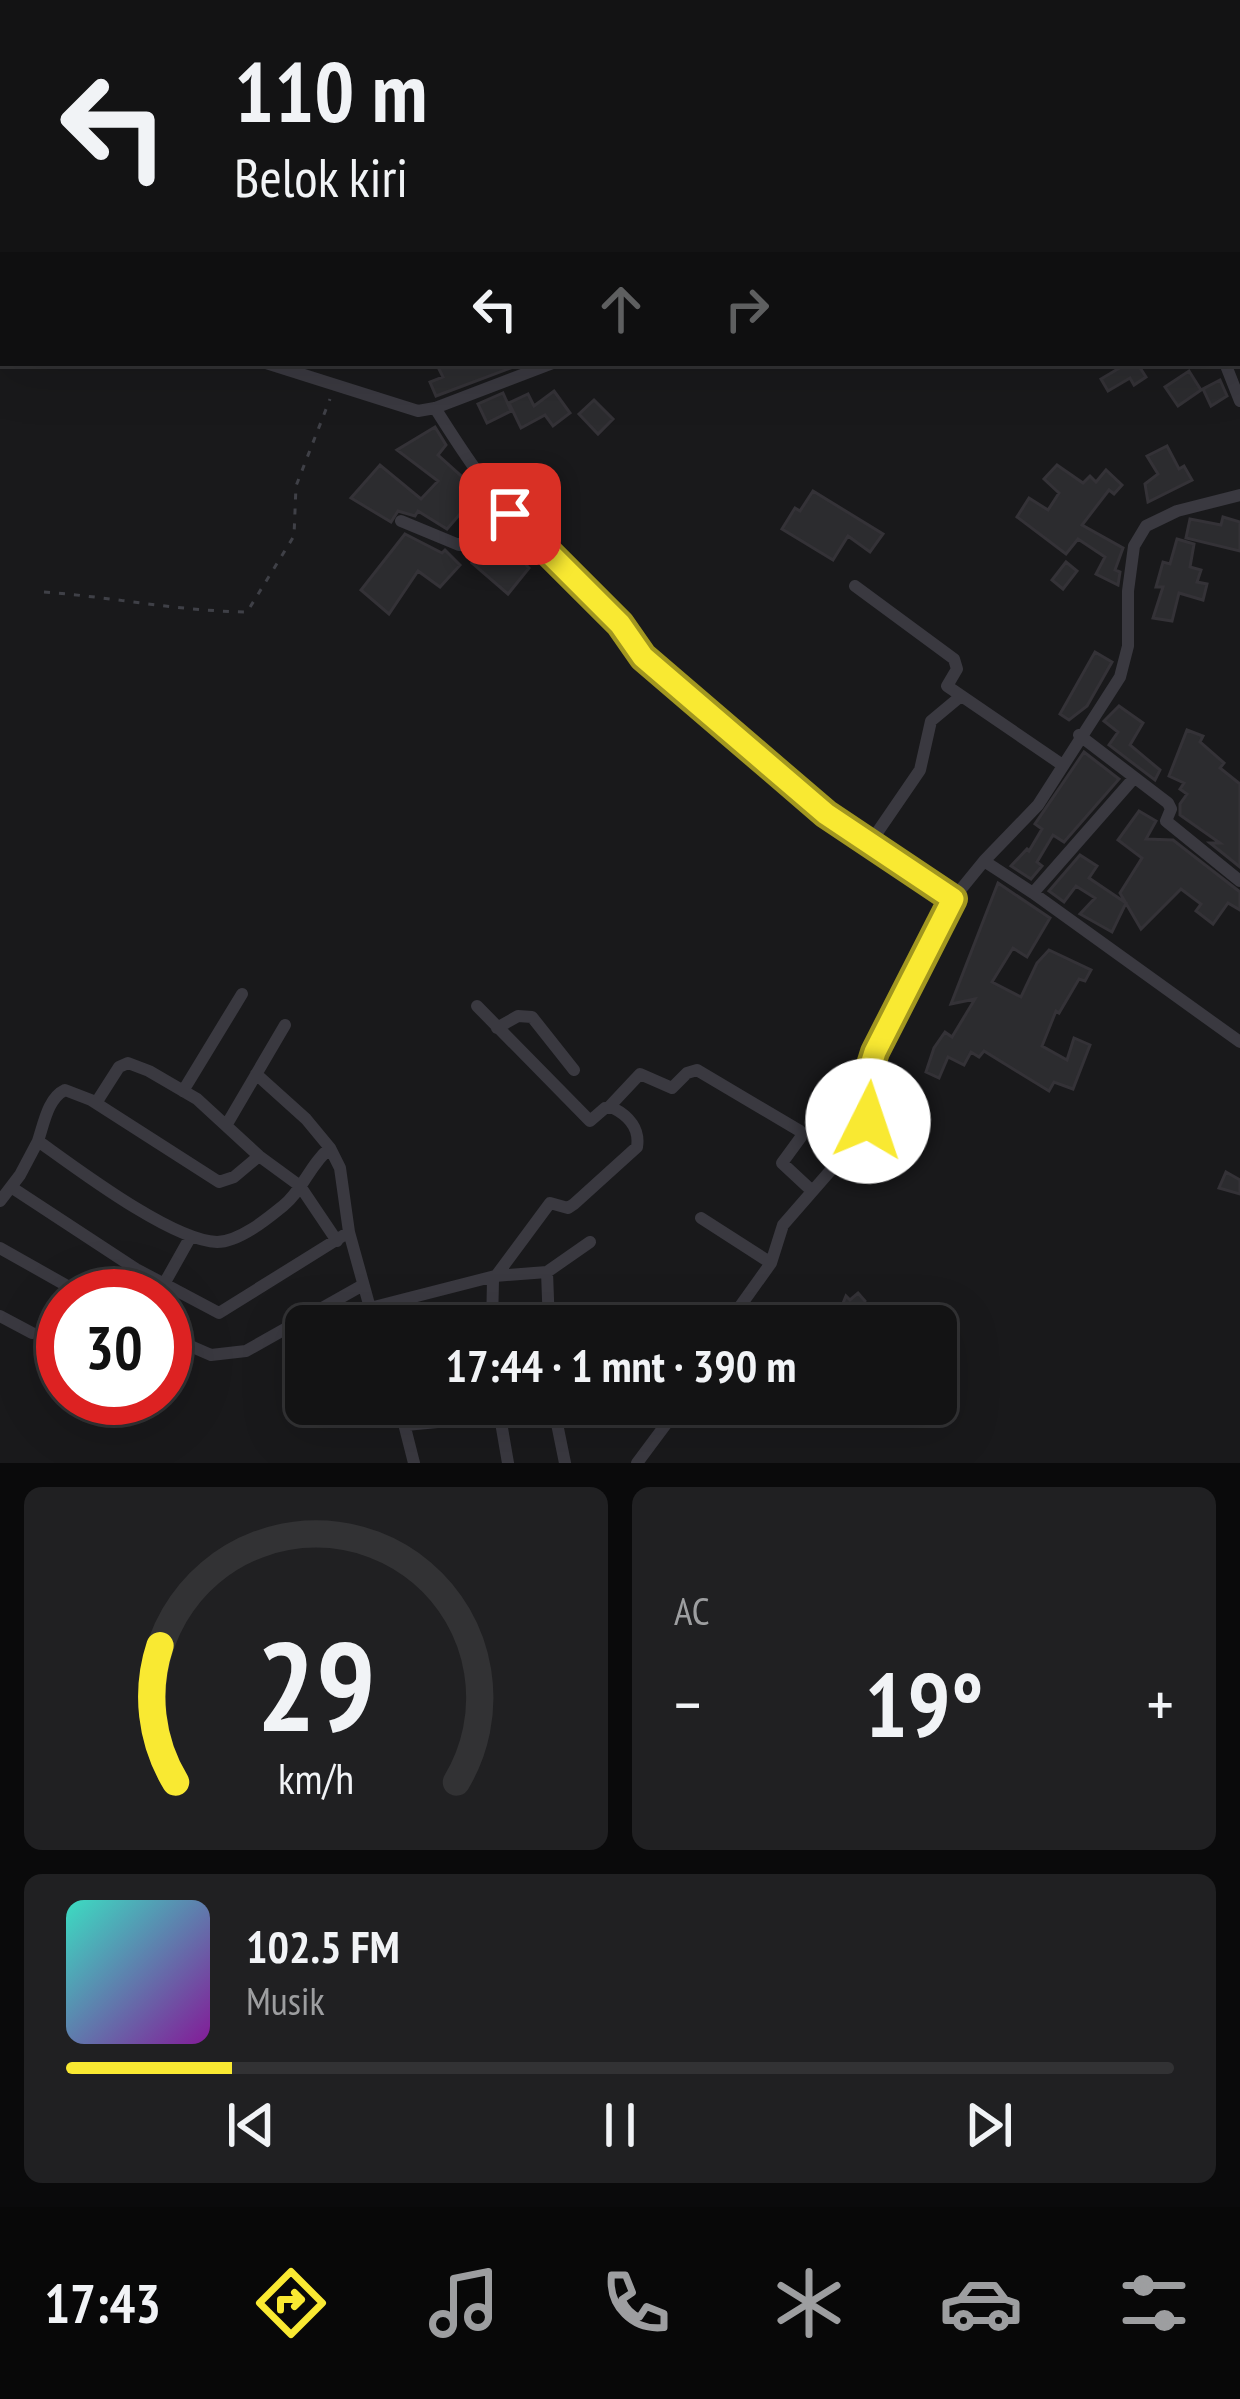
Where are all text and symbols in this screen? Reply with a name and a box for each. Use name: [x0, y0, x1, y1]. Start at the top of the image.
text: 110 m: [234, 36, 427, 145]
icon: left: [36, 48, 192, 204]
text: Belok kiri: [234, 142, 408, 212]
icon: left: [462, 276, 528, 342]
icon: ahead: [588, 276, 654, 342]
icon: right: [714, 276, 780, 342]
pin: [459, 463, 561, 565]
icon: arrive: [477, 481, 543, 547]
position arrow: [805, 1058, 931, 1184]
speed limit sign: 30: [36, 1269, 192, 1425]
text: 17:44 · 1 mnt · 390 m: [446, 1336, 796, 1394]
text: AC: [674, 1585, 710, 1636]
text: 29: [256, 1604, 376, 1765]
text: 19°: [865, 1645, 983, 1762]
text: −: [674, 1661, 701, 1746]
text: +: [1147, 1661, 1174, 1746]
text: km/h: [278, 1749, 354, 1805]
text: 102.5 FM: [246, 1917, 400, 1975]
text: Musik: [246, 1975, 325, 2026]
icon: previous: [218, 2092, 284, 2158]
icon: pause: [587, 2092, 653, 2158]
icon: next: [956, 2092, 1022, 2158]
icon: directions: [249, 2261, 333, 2345]
icon: music: [422, 2261, 506, 2345]
icon: phone: [594, 2261, 678, 2345]
icon: climate: [767, 2261, 851, 2345]
icon: car: [939, 2261, 1023, 2345]
icon: filters: [1112, 2261, 1196, 2345]
text: 17:43: [44, 2268, 161, 2338]

